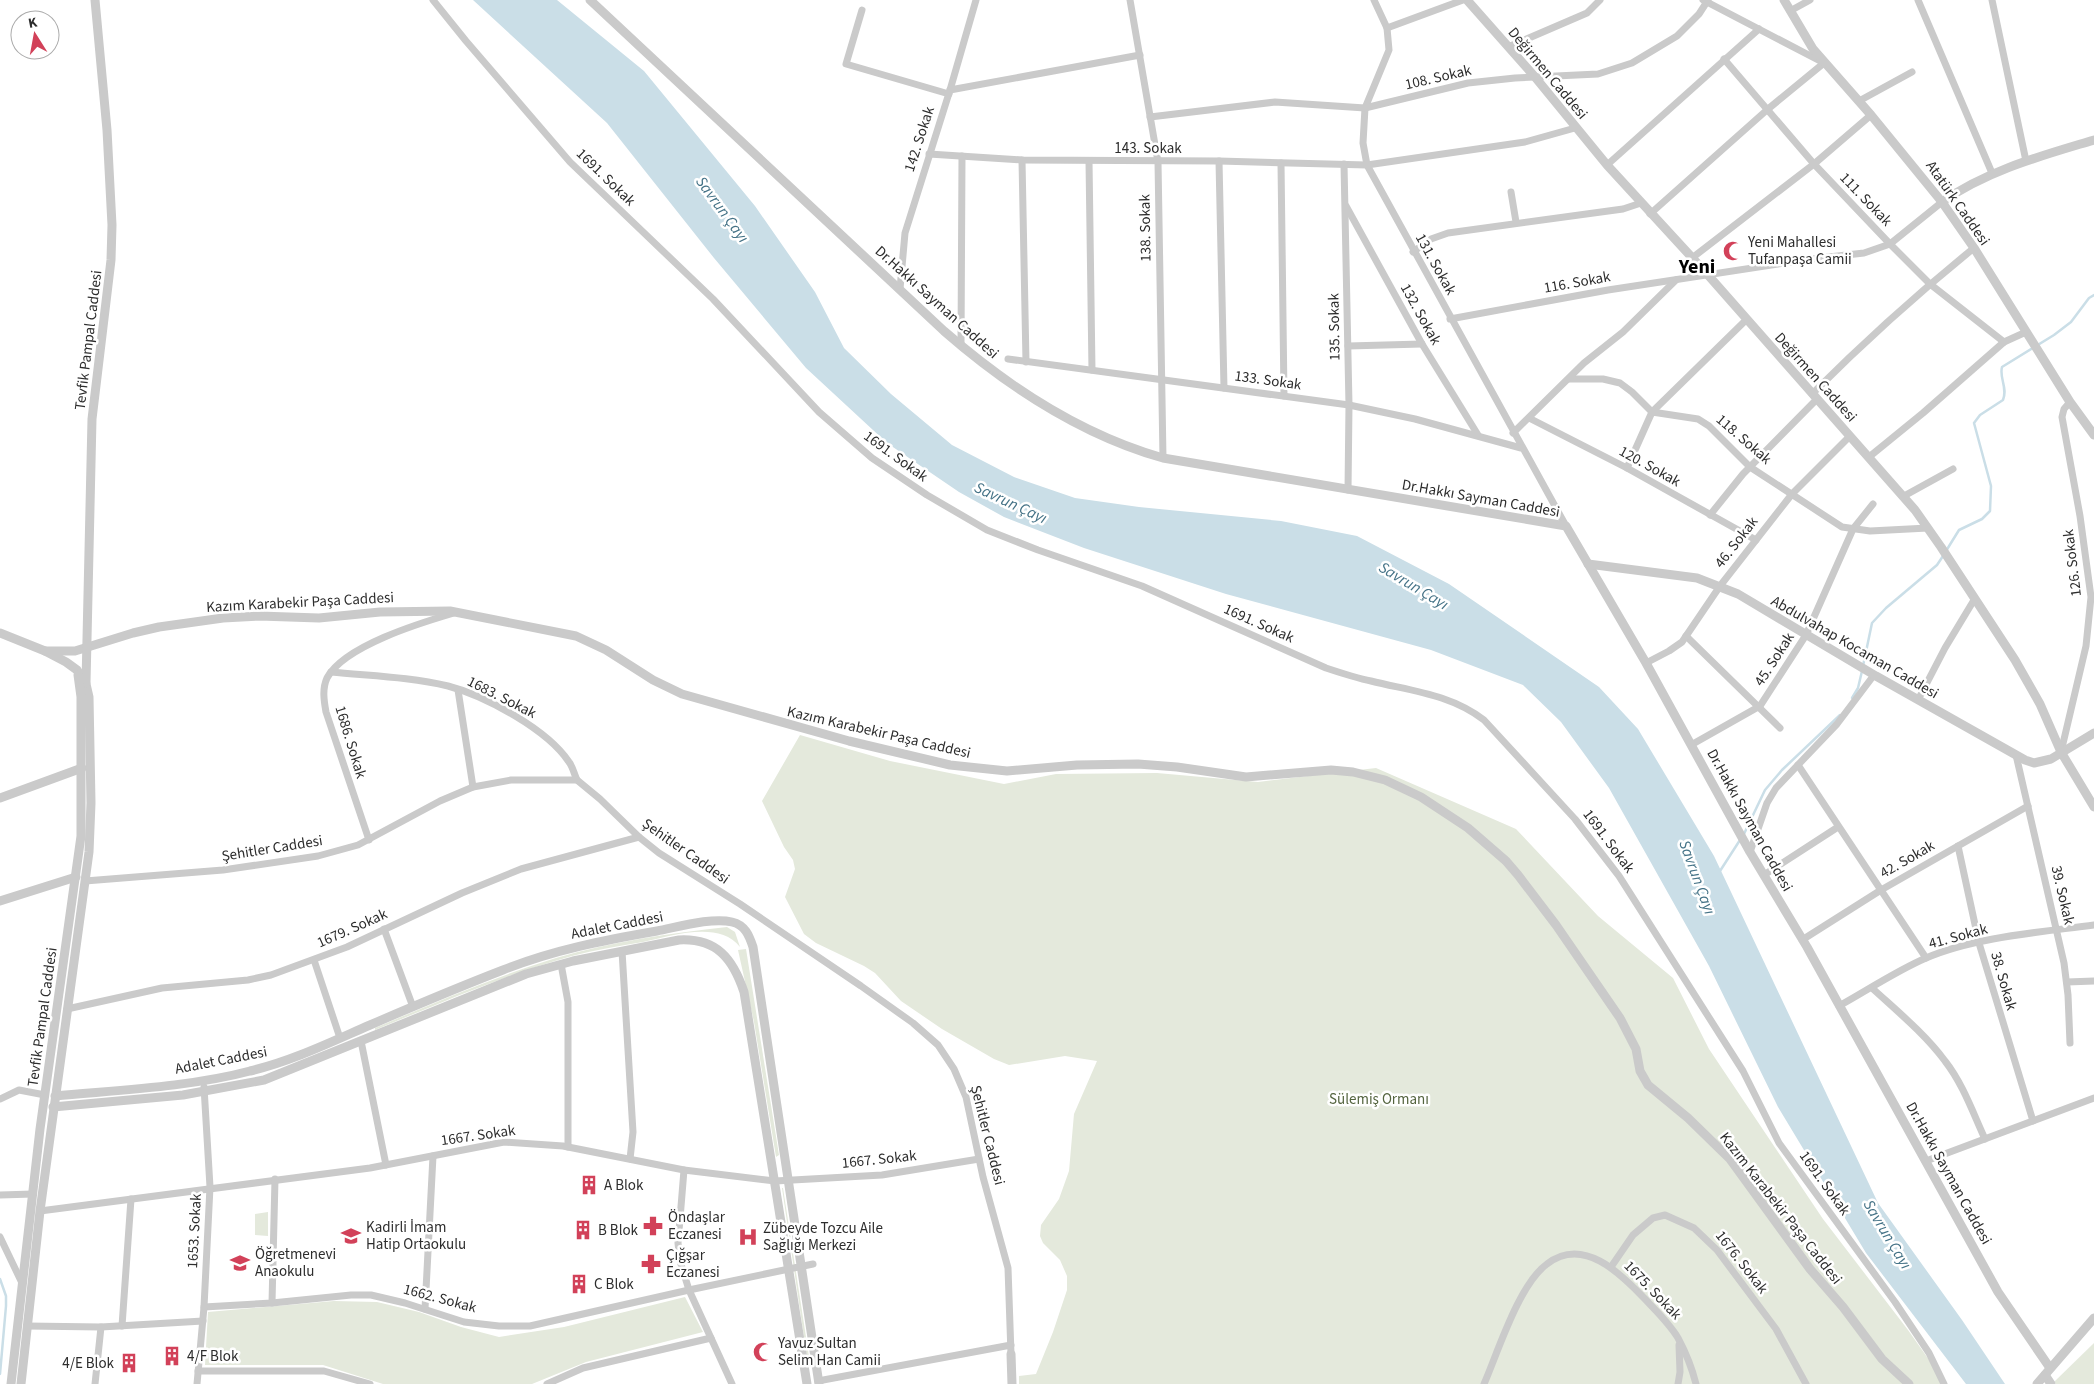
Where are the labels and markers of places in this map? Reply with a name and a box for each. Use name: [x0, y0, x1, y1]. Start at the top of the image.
place label: Yeni Mahallesi Tufanpaşa Camii: [1747, 232, 1852, 270]
mosque icon: Yeni Mahallesi Tufanpaşa Camii: [1722, 240, 1744, 262]
building icon: A Blok: [578, 1174, 600, 1196]
place label: A Blok: [604, 1175, 644, 1196]
place label: Öndaşlar Eczanesi: [668, 1207, 726, 1245]
pharmacy icon: Öndaşlar Eczanesi: [642, 1215, 664, 1237]
place label: Kadirli İmam Hatip Ortaokulu: [366, 1217, 466, 1255]
place label: Zübeyde Tozcu Aile Sağlığı Merkezi: [763, 1218, 883, 1256]
building icon: B Blok: [572, 1219, 594, 1241]
place label: B Blok: [598, 1220, 639, 1241]
school or university icon: Kadirli İmam Hatip Ortaokulu: [340, 1225, 362, 1247]
hospital icon: Zübeyde Tozcu Aile Sağlığı Merkezi: [737, 1226, 759, 1248]
place label: Öğretmenevi Anaokulu: [255, 1244, 336, 1282]
place label: Çığşar Eczanesi: [666, 1245, 720, 1283]
school or university icon: Öğretmenevi Anaokulu: [229, 1252, 251, 1274]
pharmacy icon: Çığşar Eczanesi: [640, 1253, 662, 1275]
building icon: C Blok: [568, 1273, 590, 1295]
place label: C Blok: [594, 1274, 634, 1295]
place label: Yavuz Sultan Selim Han Camii: [777, 1333, 881, 1371]
mosque icon: Yavuz Sultan Selim Han Camii: [752, 1341, 774, 1363]
building icon: 4/F Blok: [161, 1345, 183, 1367]
place label: 4/F Blok: [187, 1346, 239, 1367]
building icon: 4/E Blok: [118, 1352, 140, 1374]
place label: 4/E Blok: [62, 1353, 115, 1374]

